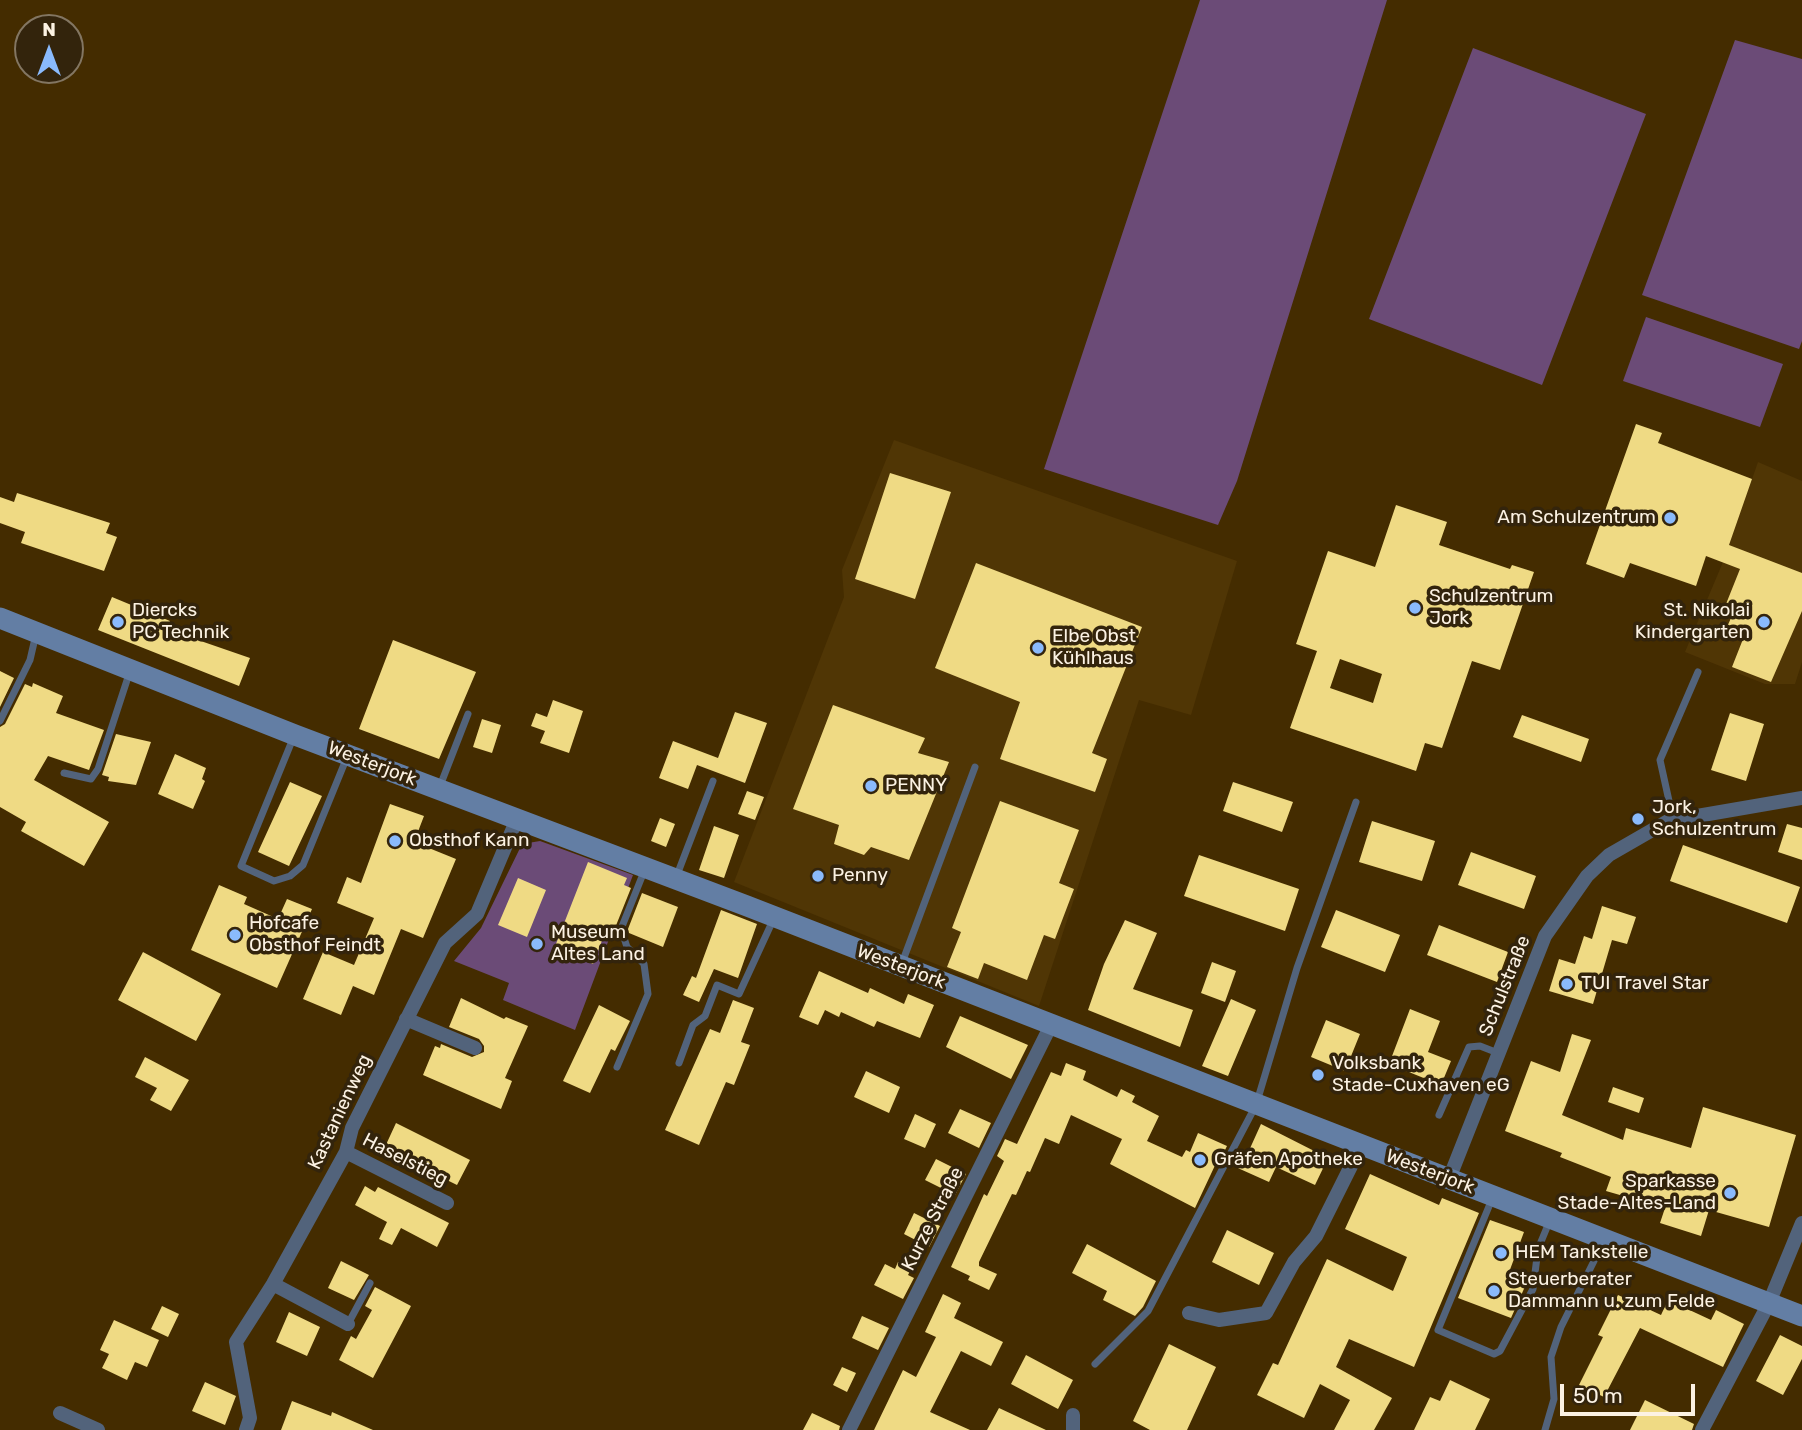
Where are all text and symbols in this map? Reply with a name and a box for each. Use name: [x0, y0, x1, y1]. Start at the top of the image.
north arrow: [14, 14, 84, 84]
text: N: [42, 18, 56, 41]
place label: Am Schulzentrum: [1497, 507, 1656, 529]
marker: Am Schulzentrum: [1662, 510, 1678, 526]
place label: Schulzentrum Jork: [1429, 586, 1553, 630]
place label: Diercks PC Technik: [132, 600, 229, 644]
marker: Schulzentrum Jork: [1407, 600, 1423, 616]
place label: St. Nikolai Kindergarten: [1635, 600, 1750, 644]
marker: Diercks PC Technik: [110, 614, 126, 630]
marker: St. Nikolai Kindergarten: [1756, 614, 1772, 630]
place label: Elbe Obst Kühlhaus: [1052, 626, 1136, 670]
marker: Elbe Obst Kühlhaus: [1030, 640, 1046, 656]
street label: Westerjork: [324, 737, 420, 791]
place label: PENNY: [885, 775, 947, 797]
marker: PENNY: [863, 778, 879, 794]
place label: Jork, Schulzentrum: [1652, 797, 1776, 841]
marker: Jork, Schulzentrum: [1630, 811, 1646, 827]
place label: Obsthof Kann: [409, 830, 529, 852]
marker: Obsthof Kann: [387, 833, 403, 849]
place label: Penny: [832, 865, 888, 887]
marker: Penny: [810, 868, 826, 884]
place label: Hofcafe Obsthof Feindt: [249, 913, 381, 957]
place label: Museum Altes Land: [551, 922, 645, 966]
marker: Hofcafe Obsthof Feindt: [227, 927, 243, 943]
street label: Schulstraße: [1474, 932, 1536, 1040]
marker: Museum Altes Land: [529, 936, 545, 952]
street label: Westerjork: [853, 940, 949, 994]
place label: TUI Travel Star: [1581, 973, 1709, 995]
marker: TUI Travel Star: [1559, 976, 1575, 992]
street label: Kastanienweg: [303, 1051, 377, 1173]
place label: Volksbank Stade-Cuxhaven eG: [1332, 1053, 1510, 1097]
marker: Volksbank Stade-Cuxhaven eG: [1310, 1067, 1326, 1083]
street label: Haselstieg: [359, 1129, 451, 1191]
street label: Westerjork: [1382, 1145, 1478, 1199]
place label: Gräfen Apotheke: [1214, 1149, 1363, 1171]
marker: Gräfen Apotheke: [1192, 1152, 1208, 1168]
street label: Kurze Straße: [897, 1163, 969, 1275]
place label: Sparkasse Stade-Altes-Land: [1558, 1171, 1716, 1215]
marker: Sparkasse Stade-Altes-Land: [1722, 1185, 1738, 1201]
place label: HEM Tankstelle: [1515, 1242, 1648, 1264]
marker: HEM Tankstelle: [1493, 1245, 1509, 1261]
place label: Steuerberater Dammann u. zum Felde: [1508, 1269, 1715, 1313]
marker: Steuerberater Dammann u. zum Felde: [1486, 1283, 1502, 1299]
scale bar: [1564, 1370, 1699, 1414]
text: 50 m: [1573, 1383, 1623, 1408]

